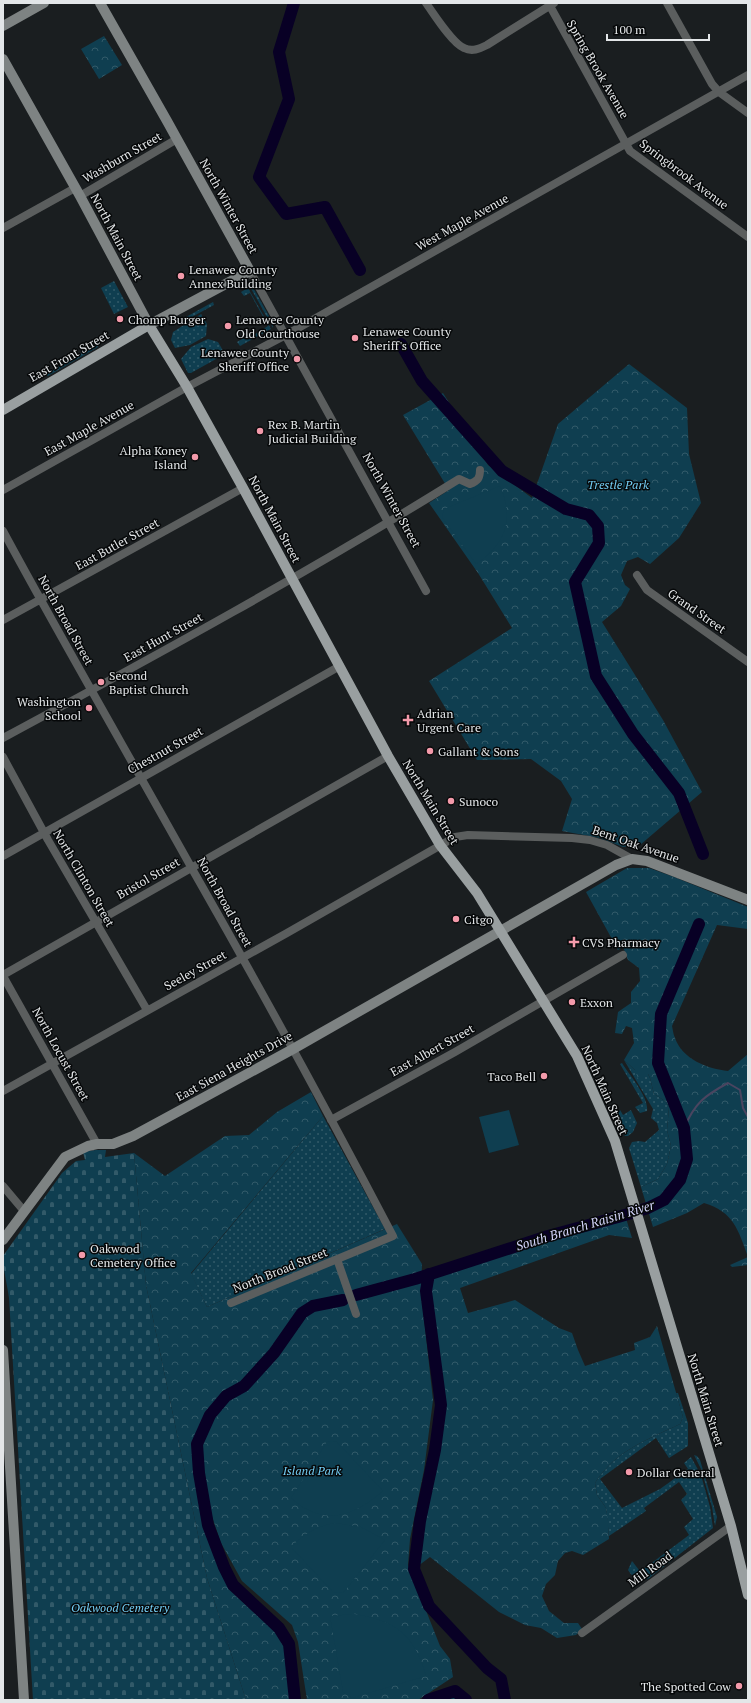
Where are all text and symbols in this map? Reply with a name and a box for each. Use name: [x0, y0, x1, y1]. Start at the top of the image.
scale bar: [607, 16, 709, 42]
street label: Spring Brook Avenue: [564, 17, 632, 121]
text: 100 m: [613, 22, 646, 37]
street label: Washburn Street: [80, 128, 165, 186]
street label: Springbrook Avenue: [637, 136, 731, 212]
street label: North Winter Street: [197, 156, 262, 257]
street label: West Maple Avenue: [413, 190, 511, 254]
street label: North Main Street: [88, 191, 147, 284]
place label: Lenawee County Annex Building: [189, 262, 278, 291]
marker: Lenawee County Annex Building: [176, 271, 186, 281]
place label: Chomp Burger: [128, 312, 206, 327]
place label: Lenawee County Old Courthouse: [236, 312, 325, 341]
marker: Chomp Burger: [115, 314, 125, 324]
marker: Lenawee County Old Courthouse: [223, 321, 233, 331]
place label: Lenawee County Sheriff's Office: [363, 324, 452, 353]
street label: East Front Street: [26, 327, 112, 385]
marker: Lenawee County Sheriff's Office: [350, 333, 360, 343]
place label: Lenawee County Sheriff Office: [201, 345, 290, 374]
marker: Lenawee County Sheriff Office: [292, 354, 302, 364]
street label: East Maple Avenue: [41, 397, 137, 459]
place label: Rex B. Martin Judicial Building: [268, 417, 357, 446]
marker: Rex B. Martin Judicial Building: [255, 426, 265, 436]
place label: Alpha Koney Island: [120, 443, 188, 472]
street label: North Winter Street: [360, 450, 425, 551]
marker: Alpha Koney Island: [190, 452, 200, 462]
street label: North Main Street: [246, 473, 305, 566]
park label: Trestle Park: [587, 477, 649, 492]
street label: East Butler Street: [72, 515, 162, 573]
street label: North Broad Street: [35, 572, 97, 668]
street label: Grand Street: [665, 585, 729, 637]
street label: East Hunt Street: [121, 609, 205, 665]
place label: Second Baptist Church: [109, 668, 189, 697]
marker: Second Baptist Church: [96, 677, 106, 687]
place label: Washington School: [17, 694, 81, 723]
marker: Washington School: [84, 703, 94, 713]
place label: Adrian Urgent Care: [417, 706, 481, 735]
marker: Adrian Urgent Care: [402, 714, 414, 726]
street label: Chestnut Street: [125, 723, 206, 777]
place label: Gallant & Sons: [438, 744, 519, 759]
marker: Gallant & Sons: [425, 746, 435, 756]
street label: North Main Street: [400, 757, 463, 848]
place label: Sunoco: [459, 794, 498, 809]
marker: Sunoco: [446, 796, 456, 806]
street label: Bent Oak Avenue: [591, 822, 681, 866]
street label: North Clinton Street: [50, 827, 118, 930]
street label: Bristol Street: [114, 854, 183, 902]
street label: North Broad Street: [194, 854, 256, 950]
place label: Citgo: [464, 912, 493, 927]
marker: Citgo: [451, 914, 461, 924]
place label: CVS Pharmacy: [582, 935, 661, 950]
marker: CVS Pharmacy: [569, 937, 579, 947]
street label: Seeley Street: [161, 946, 229, 993]
place label: Exxon: [580, 995, 613, 1010]
marker: Exxon: [567, 997, 577, 1007]
street label: North Locust Street: [29, 1005, 93, 1104]
street label: East Albert Street: [387, 1020, 477, 1079]
street label: East Siena Heights Drive: [173, 1028, 295, 1104]
street label: North Main Street: [579, 1043, 632, 1138]
place label: Taco Bell: [487, 1069, 536, 1084]
marker: Taco Bell: [539, 1071, 549, 1081]
water label: South Branch Raisin River: [513, 1195, 657, 1255]
place label: Oakwood Cemetery Office: [90, 1241, 176, 1270]
street label: North Broad Street: [230, 1244, 330, 1296]
marker: Oakwood Cemetery Office: [77, 1250, 87, 1260]
street label: North Main Street: [685, 1352, 727, 1449]
park label: Island Park: [282, 1463, 341, 1478]
place label: Dollar General: [637, 1465, 715, 1480]
marker: Dollar General: [624, 1467, 634, 1477]
street label: Mill Road: [625, 1548, 675, 1590]
park label: Oakwood Cemetery: [71, 1600, 170, 1615]
place label: The Spotted Cow: [641, 1679, 731, 1694]
marker: The Spotted Cow: [734, 1681, 744, 1691]

